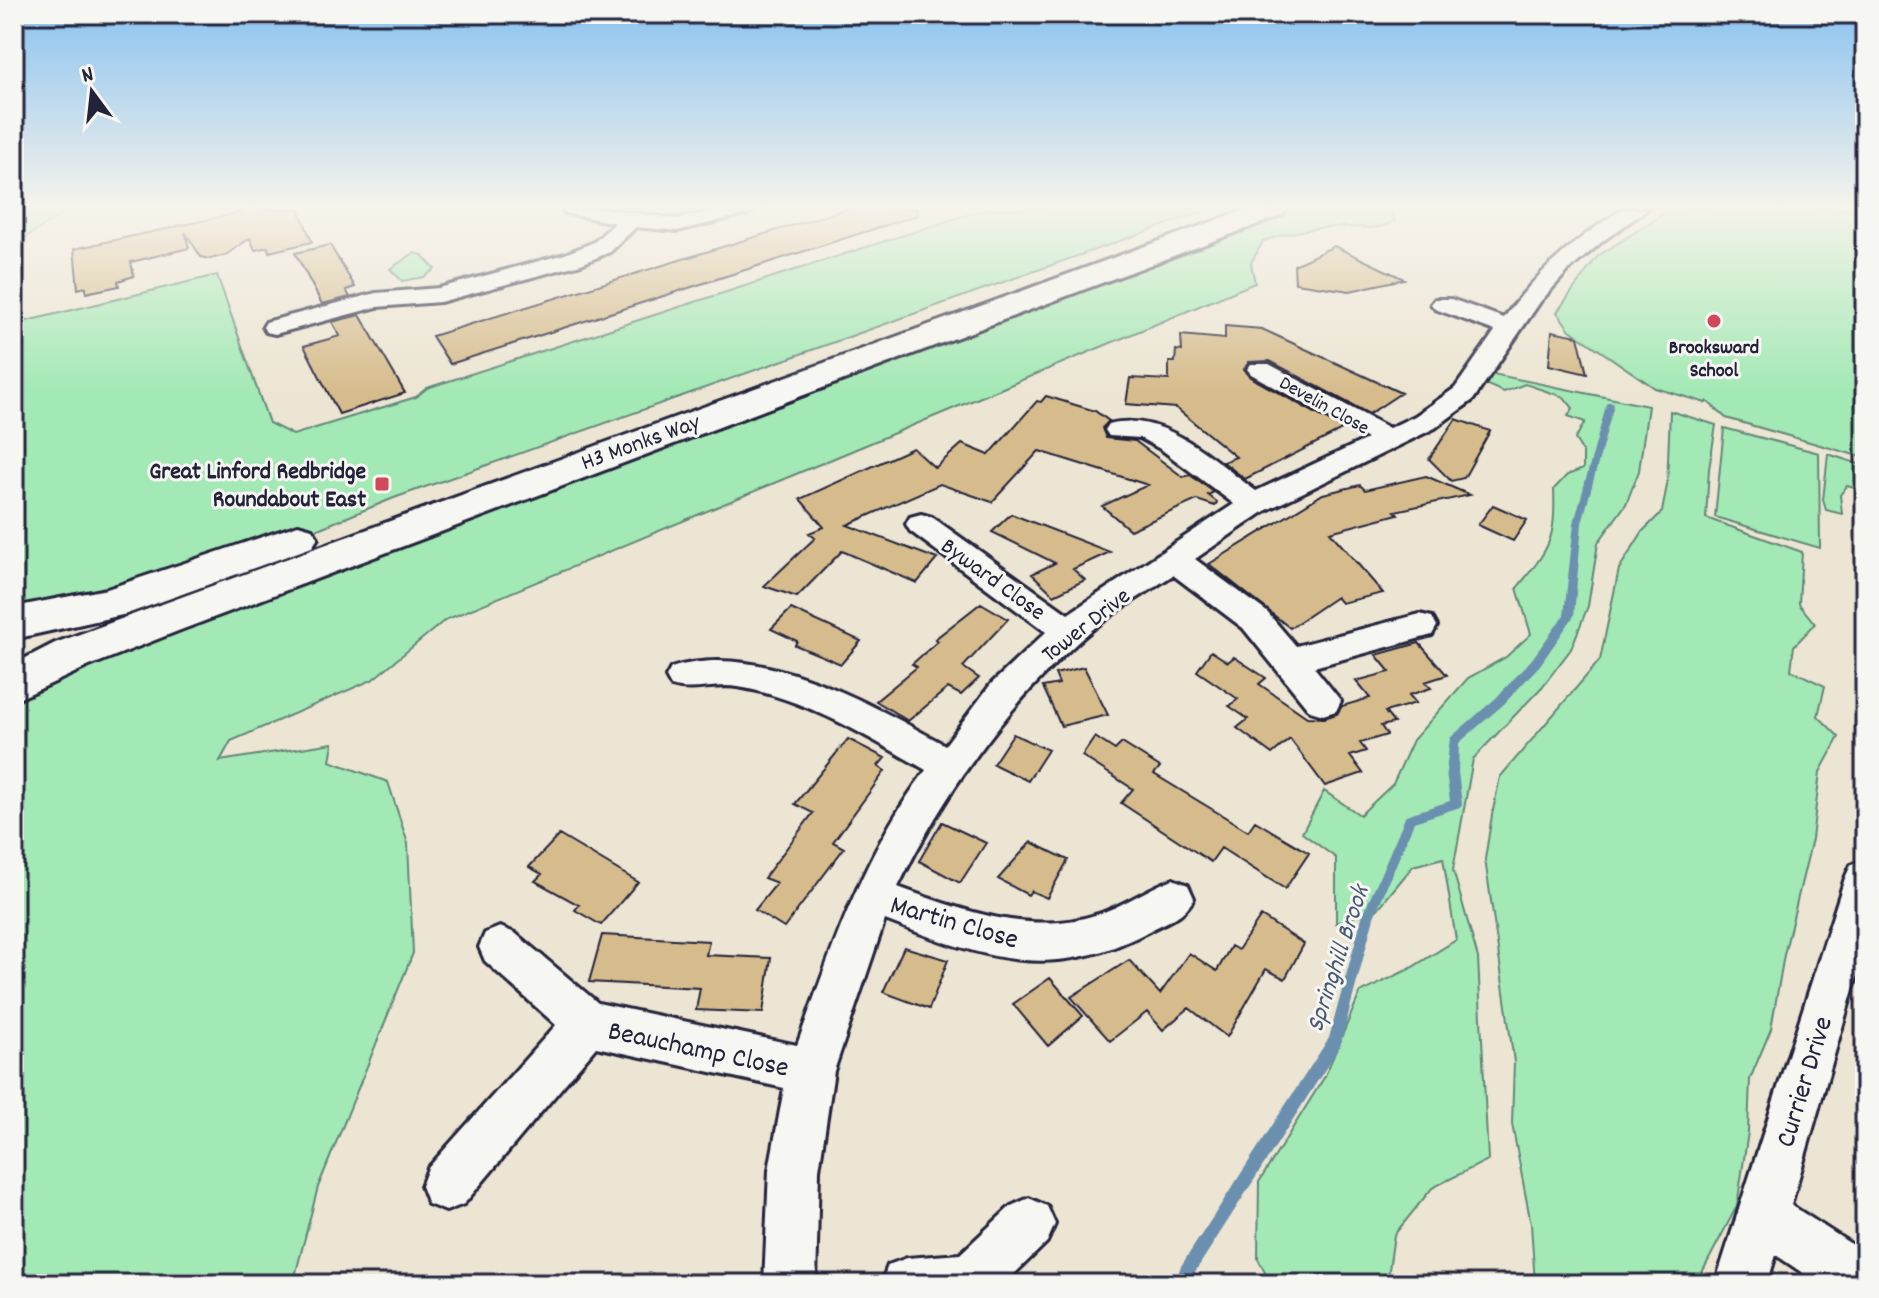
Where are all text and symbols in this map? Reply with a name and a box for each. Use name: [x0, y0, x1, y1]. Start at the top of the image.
north arrow: [52, 52, 132, 132]
text: N: [78, 60, 97, 92]
marker: Brooksward School: [1705, 312, 1723, 330]
place label: Brooksward School: [1669, 335, 1759, 386]
street label: Develin Close: [1273, 370, 1374, 443]
street label: H3 Monks Way: [577, 406, 707, 481]
place label: Great Linford Redbridge Roundabout East: [149, 456, 366, 518]
marker: Great Linford Redbridge Roundabout East: [373, 475, 391, 493]
street label: Byward Close: [933, 531, 1052, 630]
street label: Tower Drive: [1035, 581, 1139, 672]
water label: Springhill Brook: [1298, 879, 1381, 1037]
street label: Martin Close: [885, 887, 1022, 962]
street label: Currier Drive: [1768, 1012, 1846, 1153]
street label: Beauchamp Close: [604, 1013, 792, 1091]

